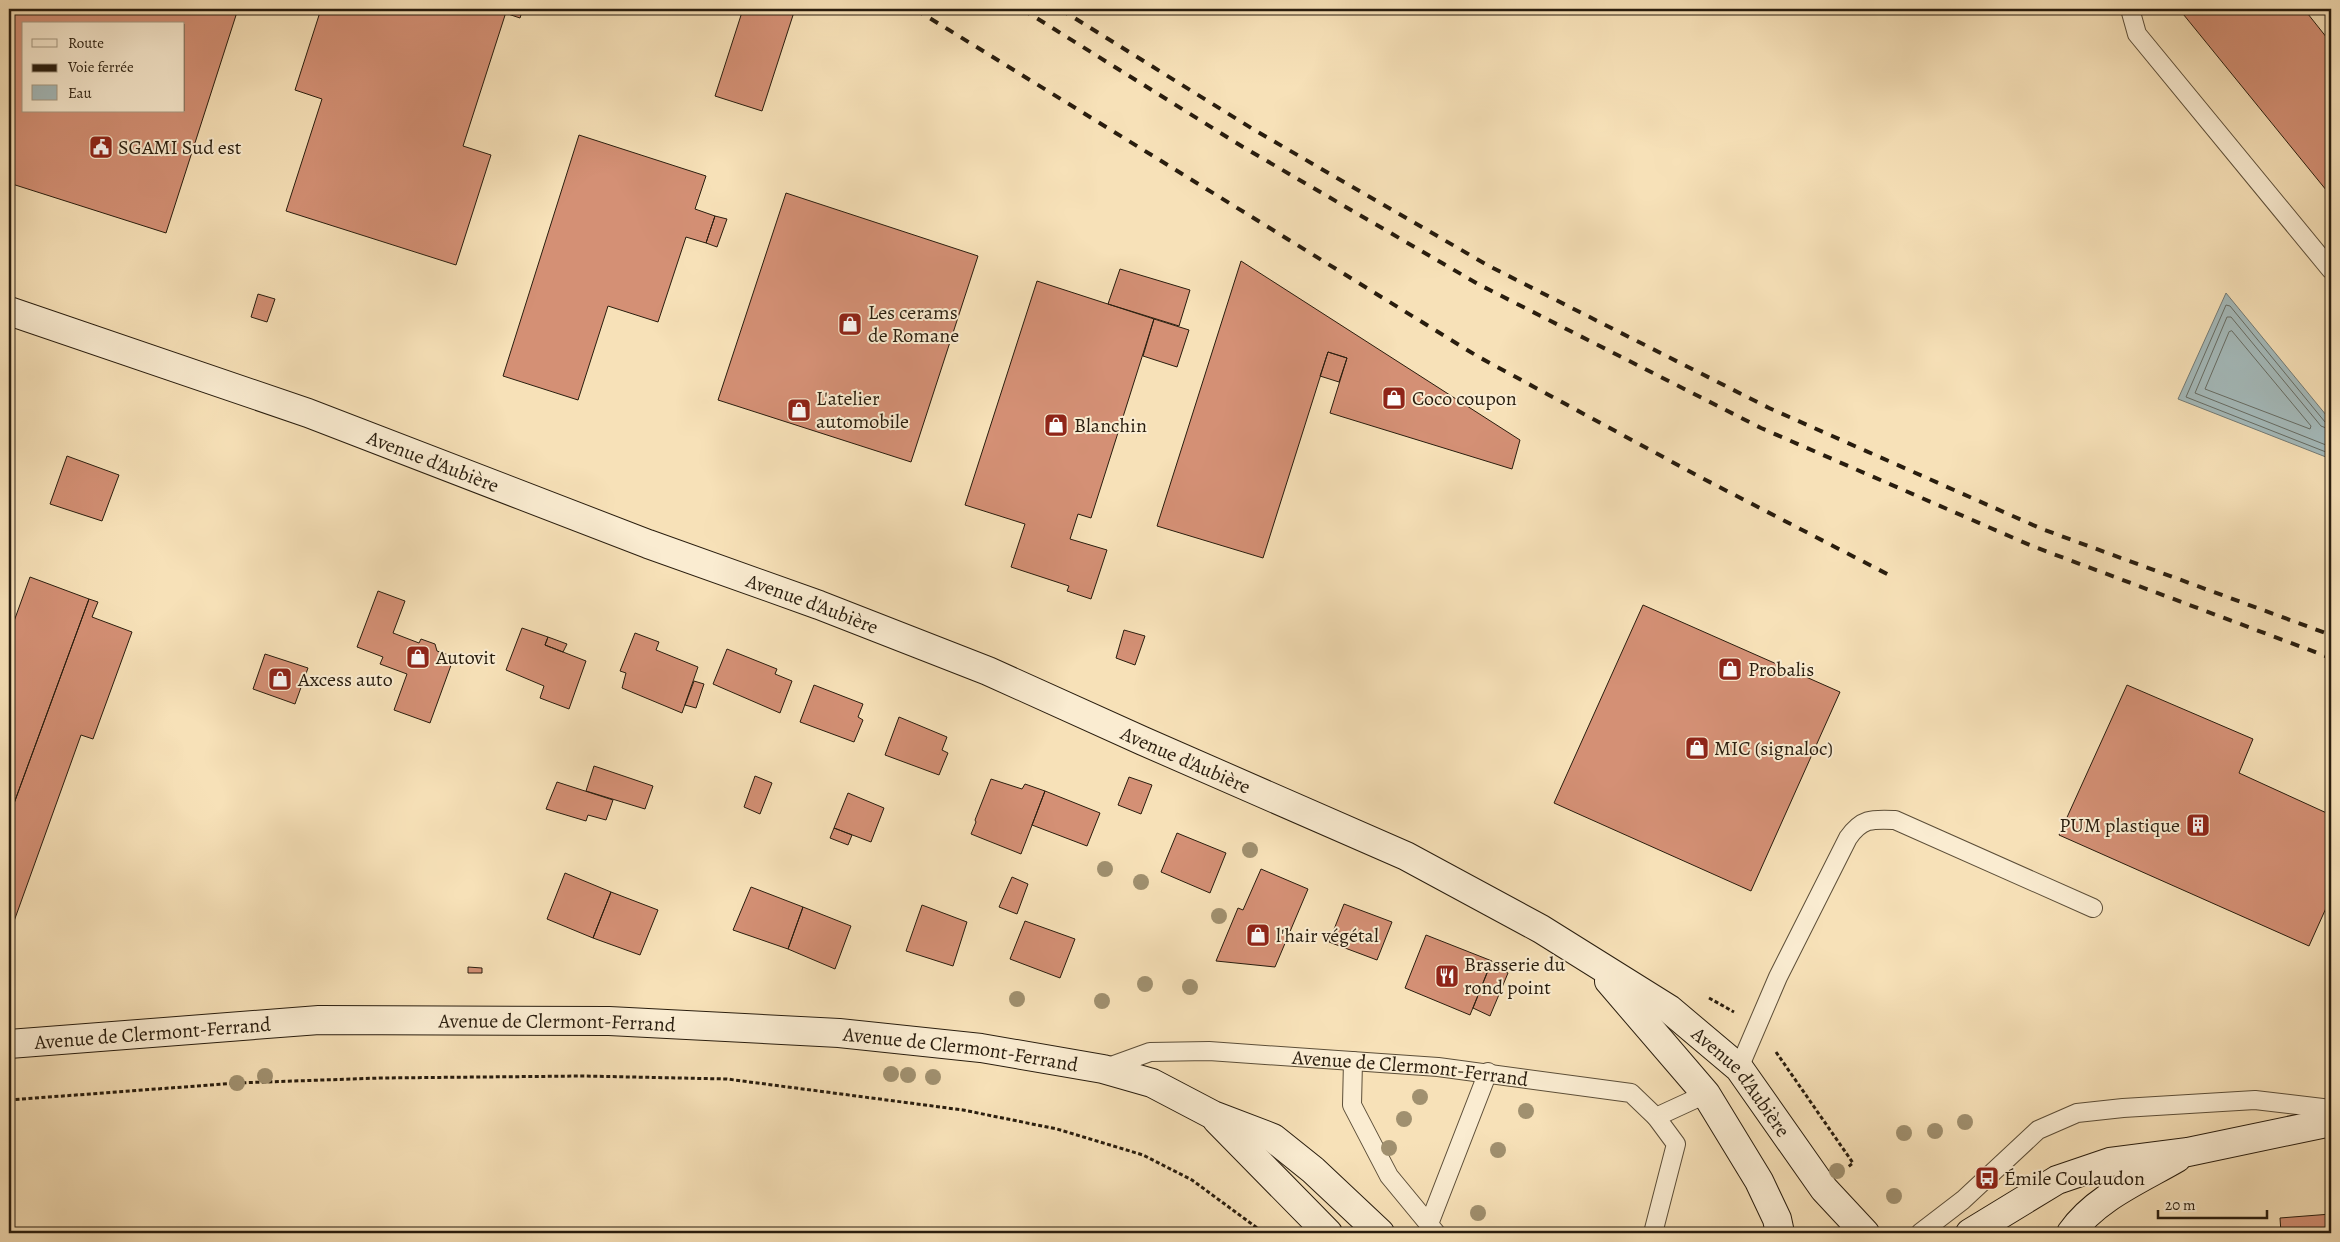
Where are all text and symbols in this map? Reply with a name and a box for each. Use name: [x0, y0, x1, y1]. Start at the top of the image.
legend: [22, 22, 185, 112]
text: Route: [68, 33, 104, 53]
text: Voie ferrée: [67, 57, 134, 77]
text: Eau: [68, 83, 93, 103]
public building icon: SGAMI Sud est: [88, 134, 114, 160]
place label: SGAMI Sud est: [118, 134, 242, 161]
place label: Les cerams de Romane: [868, 299, 959, 349]
shop icon: Les cerams de Romane: [837, 311, 863, 337]
place label: L'atelier automobile: [816, 385, 909, 435]
shop icon: Coco coupon: [1381, 385, 1407, 411]
place label: Coco coupon: [1412, 385, 1517, 412]
shop icon: L'atelier automobile: [786, 397, 812, 423]
shop icon: Blanchin: [1043, 412, 1069, 438]
place label: Blanchin: [1074, 412, 1147, 439]
street label: Avenue d'Aubière: [362, 423, 503, 499]
street label: Avenue d'Aubière: [742, 566, 882, 640]
shop icon: Autovit: [405, 644, 431, 670]
place label: Autovit: [435, 644, 496, 671]
shop icon: Probalis: [1717, 656, 1743, 682]
place label: Probalis: [1748, 656, 1814, 683]
shop icon: Axcess auto: [267, 666, 293, 692]
place label: Axcess auto: [297, 666, 393, 693]
street label: Avenue d'Aubière: [1116, 719, 1255, 800]
shop icon: MIC (signaloc): [1684, 735, 1710, 761]
place label: MIC (signaloc): [1714, 735, 1833, 762]
place label: PUM plastique: [2059, 812, 2180, 839]
building icon: PUM plastique: [2185, 812, 2211, 838]
shop icon: l'hair végétal: [1245, 922, 1271, 948]
place label: l'hair végétal: [1276, 922, 1379, 949]
place label: Brasserie du rond point: [1464, 951, 1566, 1001]
restaurant icon: Brasserie du rond point: [1434, 963, 1460, 989]
street label: Avenue de Clermont-Ferrand: [438, 1007, 676, 1038]
street label: Avenue de Clermont-Ferrand: [32, 1010, 272, 1056]
street label: Avenue de Clermont-Ferrand: [841, 1020, 1081, 1078]
street label: Avenue d'Aubière: [1685, 1020, 1797, 1142]
street label: Avenue de Clermont-Ferrand: [1290, 1043, 1530, 1093]
bus stop icon: Émile Coulaudon: [1974, 1165, 2000, 1191]
place label: Émile Coulaudon: [2004, 1165, 2145, 1192]
scale bar: [2158, 1187, 2266, 1219]
text: 20 m: [2165, 1195, 2196, 1215]

